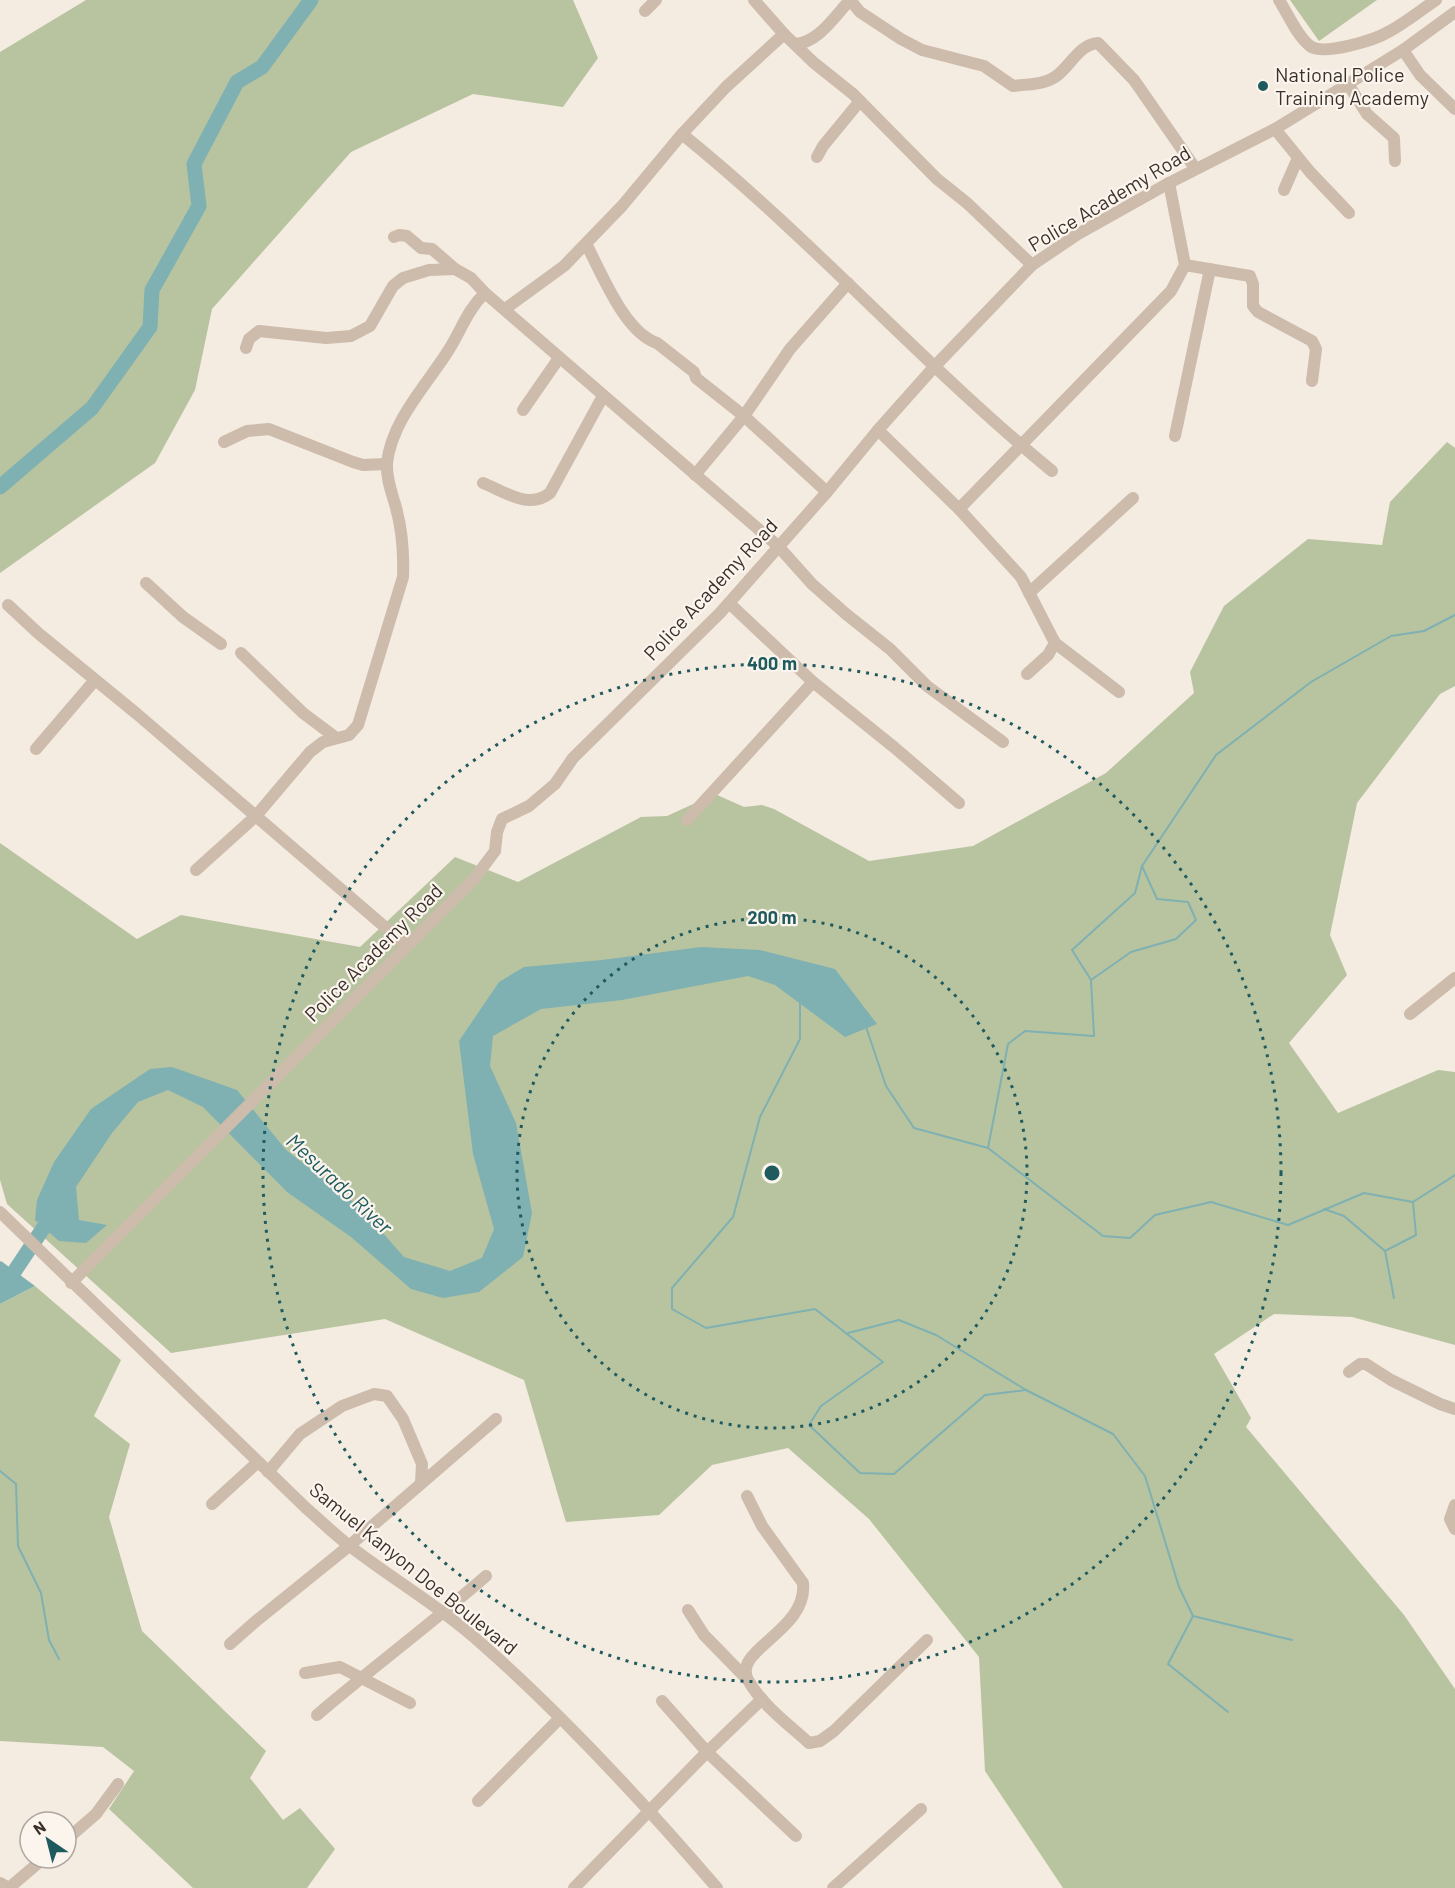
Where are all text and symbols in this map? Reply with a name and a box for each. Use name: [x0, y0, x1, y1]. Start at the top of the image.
place label: National Police Training Academy: [1275, 62, 1429, 109]
marker: National Police Training Academy: [1256, 79, 1270, 93]
street label: Police Academy Road: [1024, 140, 1194, 256]
street label: Police Academy Road: [638, 513, 782, 665]
text: 400 m: [747, 652, 797, 674]
street label: Police Academy Road: [299, 878, 447, 1026]
text: 200 m: [747, 906, 797, 928]
water label: Mesurado River: [282, 1128, 399, 1239]
centre of rings: [762, 1163, 782, 1183]
street label: Samuel Kanyon Doe Boulevard: [305, 1477, 523, 1659]
north arrow: [18, 1810, 78, 1870]
text: N: [29, 1816, 49, 1838]

